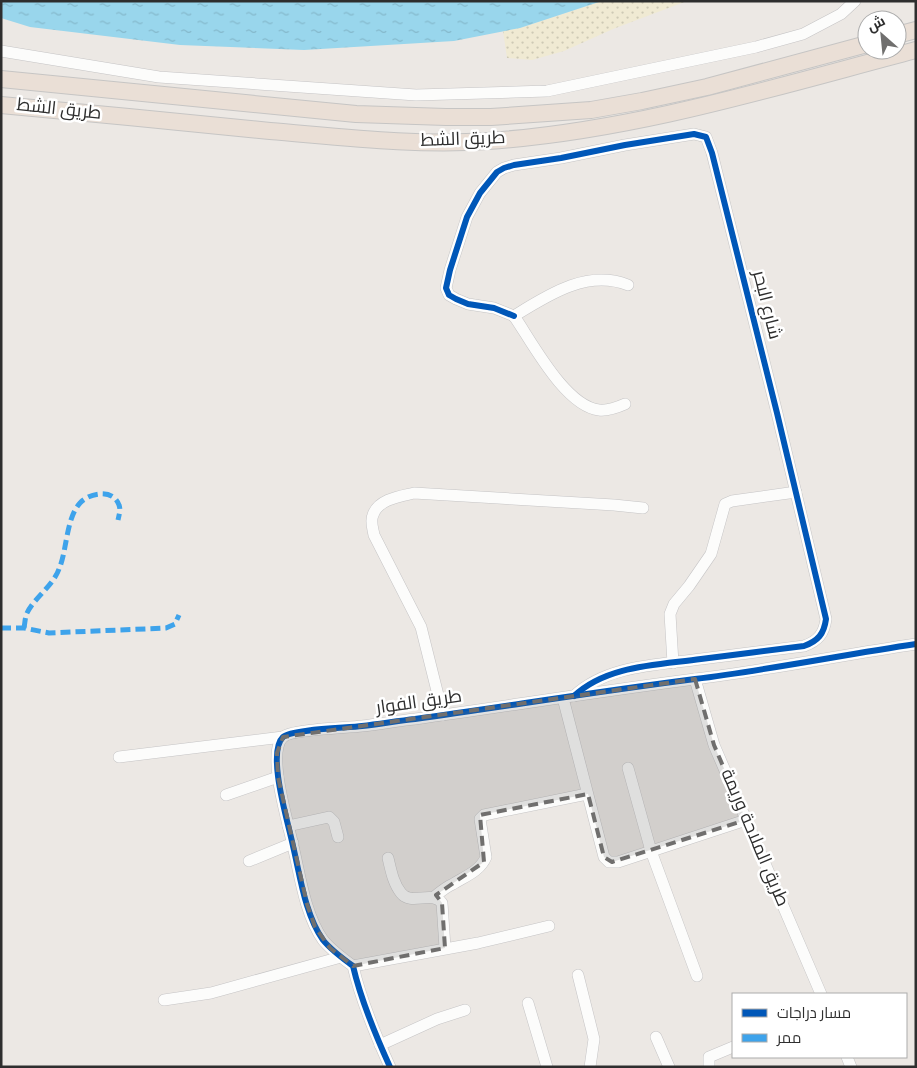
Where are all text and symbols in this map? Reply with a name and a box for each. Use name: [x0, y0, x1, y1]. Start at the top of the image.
north arrow: [857, 10, 907, 60]
text: ش: [864, 12, 889, 36]
street label: طريق الشط: [16, 94, 102, 126]
street label: طريق الشط: [420, 127, 506, 153]
street label: شارع البحر: [746, 267, 786, 342]
street label: طريق الفوار: [374, 686, 463, 721]
street label: طريق الملاحة وريمة: [715, 766, 793, 910]
legend: [732, 993, 907, 1058]
text: مسار دراجات: [777, 1005, 851, 1024]
text: ممر: [776, 1030, 801, 1049]

